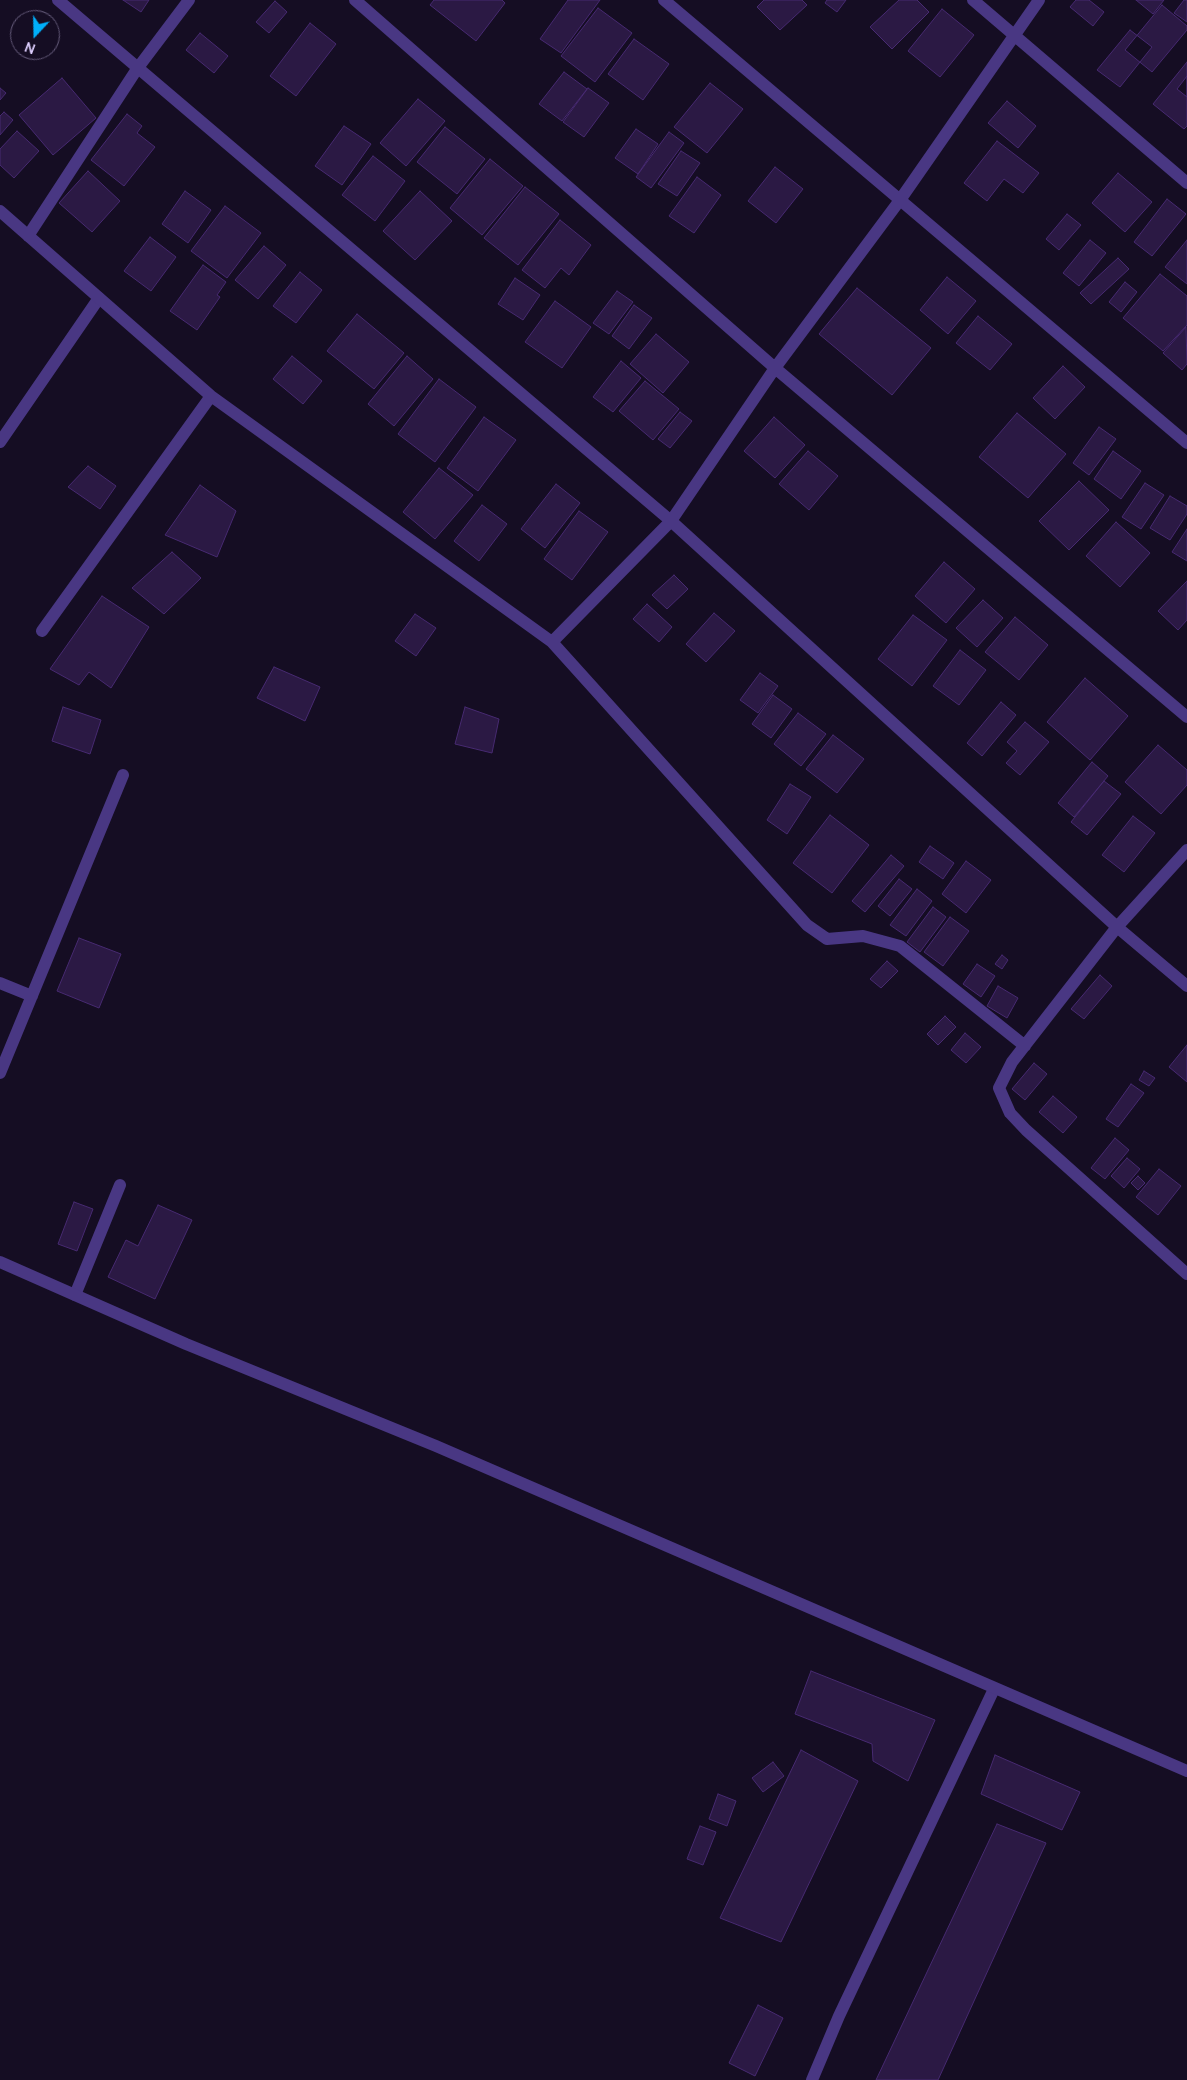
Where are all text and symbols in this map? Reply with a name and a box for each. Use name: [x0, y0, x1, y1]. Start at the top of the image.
north arrow: [10, 10, 60, 60]
text: N: [22, 38, 38, 59]

